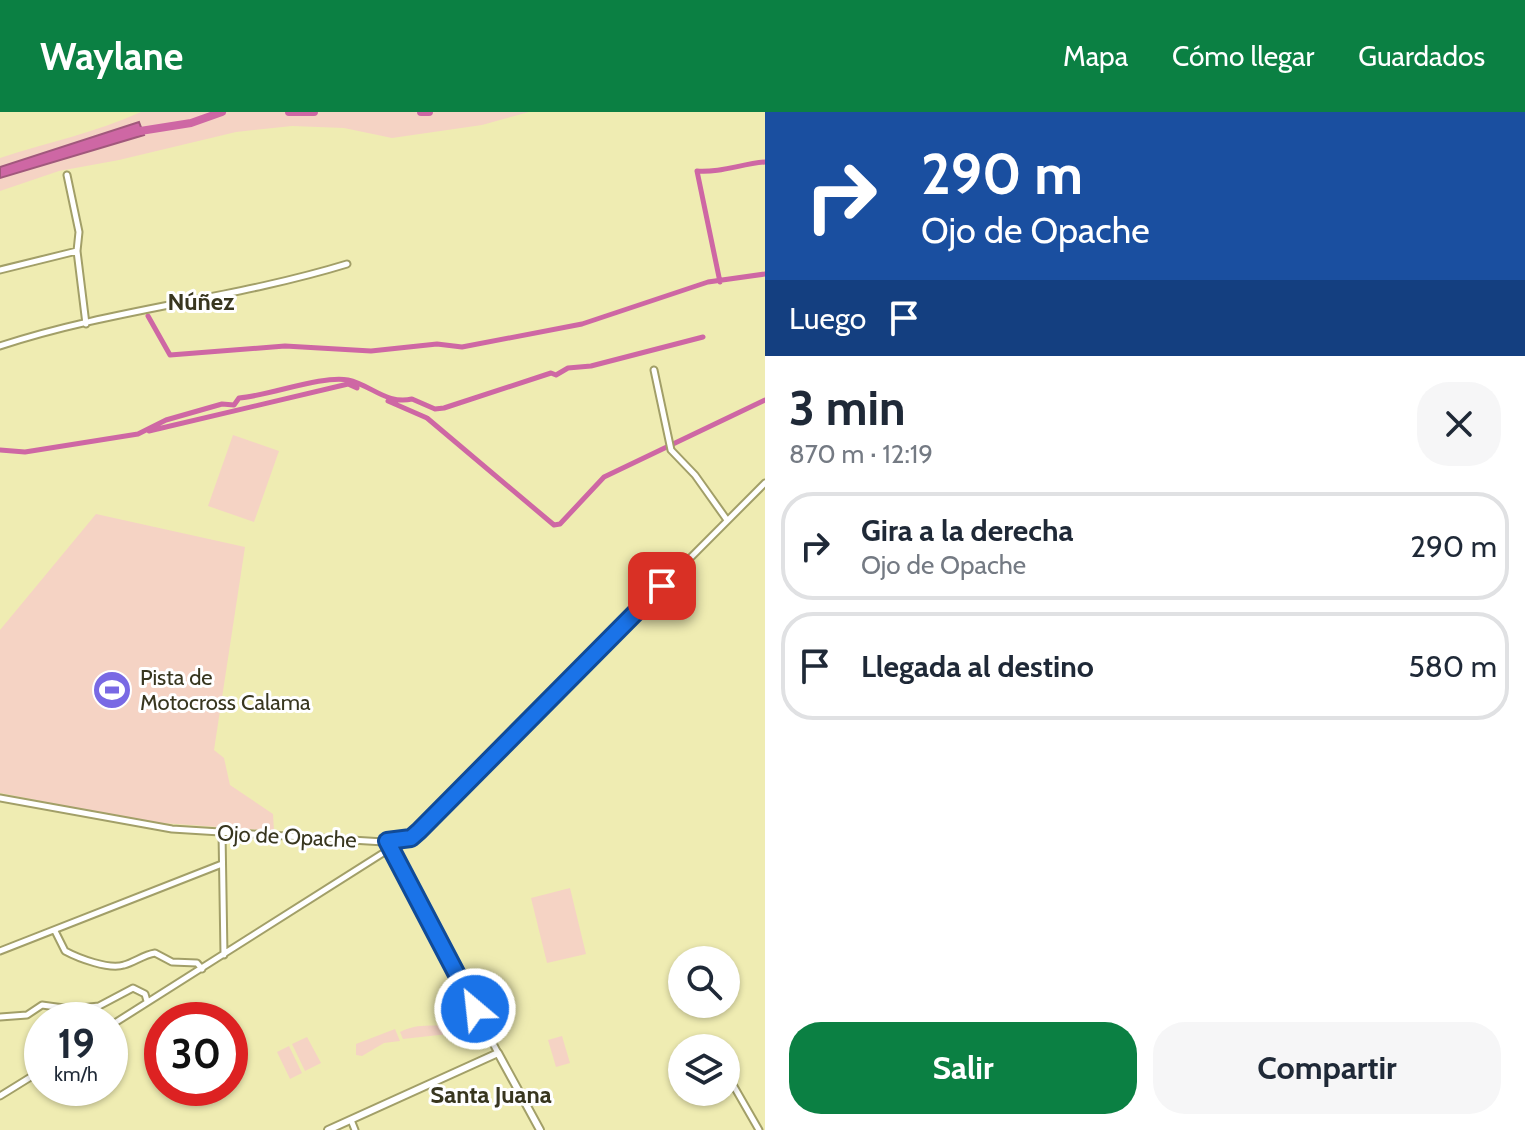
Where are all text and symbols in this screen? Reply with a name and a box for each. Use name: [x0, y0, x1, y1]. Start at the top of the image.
text: Waylane: [40, 33, 183, 80]
text: Mapa: [1063, 39, 1128, 73]
text: Cómo llegar: [1172, 39, 1314, 73]
text: Guardados: [1358, 39, 1485, 73]
text: 290 m: [921, 140, 1083, 208]
icon: right: [789, 144, 893, 248]
text: Ojo de Opache: [921, 208, 1150, 252]
district label: Núñez: [168, 287, 234, 316]
icon: arrive: [882, 296, 926, 340]
text: Luego: [789, 300, 866, 337]
text: 3 min: [789, 379, 905, 437]
button: close: [1417, 382, 1501, 466]
text: 870 m · 12:19: [789, 438, 933, 470]
text: Gira a la derecha: [861, 512, 1073, 549]
icon: right: [793, 524, 837, 568]
text: 290 m: [1410, 528, 1497, 565]
text: Ojo de Opache: [861, 549, 1026, 581]
pin: [628, 552, 696, 620]
icon: arrive: [640, 564, 684, 608]
icon: arrive: [793, 644, 837, 688]
text: Llegada al destino: [861, 648, 1094, 685]
text: 580 m: [1409, 648, 1497, 685]
place label: Pista de Motocross Calama: [140, 664, 311, 716]
sports icon: Pista de Motocross Calama: [91, 669, 133, 711]
street label: Ojo de Opache: [217, 819, 357, 854]
map controls: [668, 946, 740, 1106]
button: search: [668, 946, 740, 1018]
position arrow: [433, 967, 517, 1051]
speed limit sign: 30: [144, 1002, 248, 1106]
text: 19: [57, 1019, 95, 1068]
button: Salir: [789, 1022, 1137, 1114]
button: Compartir: [1153, 1022, 1501, 1114]
button: layers: [668, 1034, 740, 1106]
text: km/h: [54, 1062, 98, 1086]
district label: Santa Juana: [430, 1080, 552, 1109]

